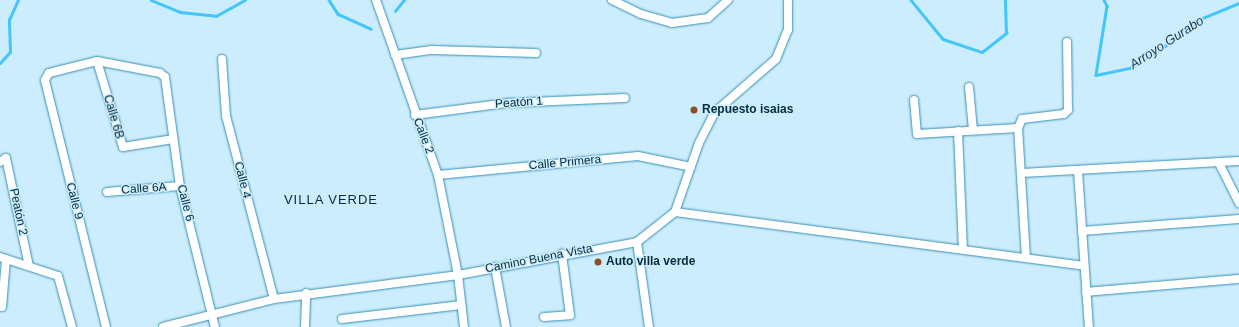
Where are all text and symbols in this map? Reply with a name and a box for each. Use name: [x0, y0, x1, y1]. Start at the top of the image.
water label: Arroyo Gurabo: [1127, 13, 1207, 73]
street label: Calle 6B: [100, 93, 126, 141]
street label: Peatón 1: [495, 94, 543, 112]
place label: Repuesto isaias: [702, 103, 793, 117]
marker: Repuesto isaias: [689, 105, 699, 115]
street label: Calle 2: [410, 116, 436, 156]
street label: Calle Primera: [528, 153, 602, 173]
street label: Calle 4: [230, 160, 254, 200]
street label: Calle 6A: [121, 180, 167, 198]
street label: Calle 9: [62, 181, 86, 221]
street label: Calle 6: [173, 183, 197, 223]
street label: Peatón 2: [6, 187, 30, 237]
district label: VILLA VERDE: [284, 192, 378, 208]
street label: Camino Buena Vista: [484, 242, 594, 276]
place label: Auto villa verde: [606, 255, 695, 269]
marker: Auto villa verde: [593, 257, 603, 267]

